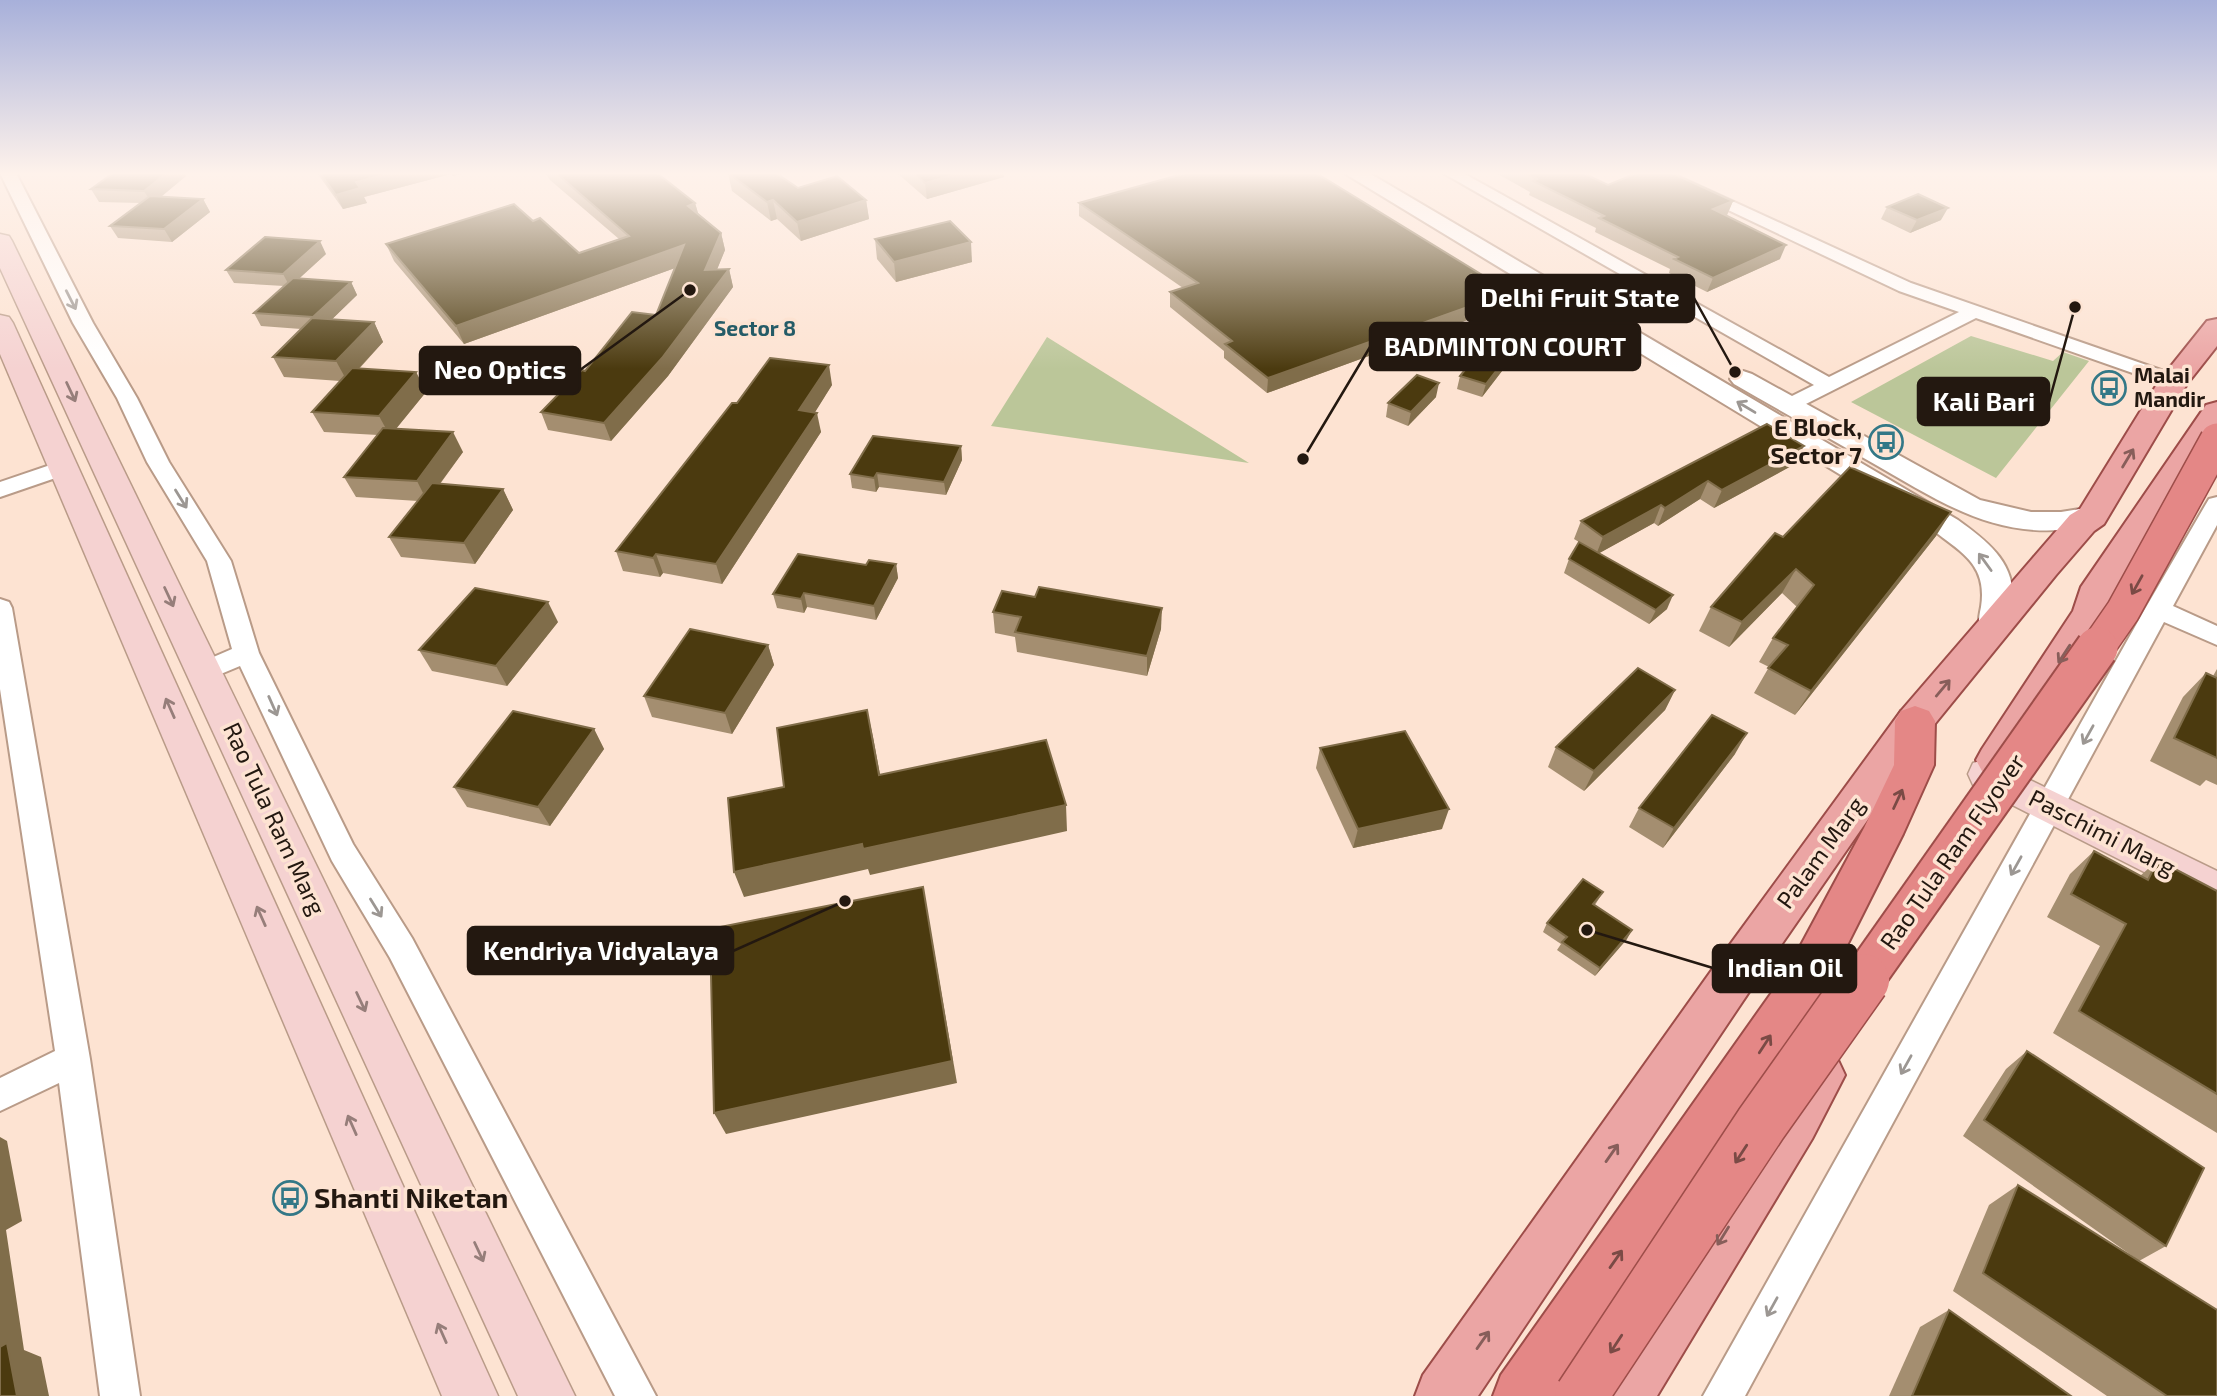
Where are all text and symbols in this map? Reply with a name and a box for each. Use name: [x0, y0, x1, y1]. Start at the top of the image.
callout: Delhi Fruit State: [1466, 275, 1694, 322]
text: Delhi Fruit State: [1480, 281, 1680, 312]
one-way arrow: [65, 289, 79, 310]
district label: Sector 8: [714, 315, 796, 340]
callout: BADMINTON COURT: [1370, 323, 1640, 370]
text: BADMINTON COURT: [1384, 330, 1626, 361]
callout: Neo Optics: [420, 347, 580, 394]
text: Neo Optics: [434, 353, 566, 384]
place label: Malai Mandir: [2134, 362, 2205, 411]
bus stop icon: Malai Mandir: [2090, 369, 2128, 407]
callout: Kali Bari: [1918, 378, 2049, 425]
one-way arrow: [65, 380, 78, 402]
text: Kali Bari: [1933, 385, 2035, 416]
one-way arrow: [1736, 399, 1756, 413]
place label: E Block, Sector 7: [1771, 412, 1862, 469]
bus stop icon: E Block, Sector 7: [1867, 423, 1905, 461]
one-way arrow: [2121, 448, 2135, 468]
one-way arrow: [174, 489, 188, 509]
one-way arrow: [1978, 553, 1992, 572]
one-way arrow: [2130, 574, 2143, 595]
one-way arrow: [162, 586, 176, 607]
one-way arrow: [2056, 644, 2070, 664]
one-way arrow: [1935, 679, 1951, 697]
one-way arrow: [267, 694, 280, 716]
one-way arrow: [163, 698, 176, 719]
street label: Rao Tula Ram Marg: [218, 717, 333, 919]
one-way arrow: [2081, 724, 2095, 744]
street label: Rao Tula Ram Flyover: [1873, 747, 2031, 955]
street label: Paschimi Marg: [2025, 782, 2181, 881]
one-way arrow: [1892, 789, 1905, 810]
street label: Palam Marg: [1770, 791, 1870, 914]
one-way arrow: [2009, 855, 2023, 875]
one-way arrow: [370, 897, 384, 917]
one-way arrow: [254, 906, 267, 928]
callout: Kendriya Vidyalaya: [468, 927, 733, 974]
text: Kendriya Vidyalaya: [483, 934, 719, 966]
callout: Indian Oil: [1713, 945, 1856, 992]
text: Indian Oil: [1727, 951, 1843, 982]
one-way arrow: [355, 991, 368, 1012]
one-way arrow: [1757, 1035, 1772, 1054]
one-way arrow: [1899, 1054, 1913, 1074]
one-way arrow: [345, 1115, 358, 1136]
one-way arrow: [1605, 1144, 1619, 1163]
one-way arrow: [1734, 1144, 1748, 1163]
bus stop icon: Shanti Niketan: [271, 1179, 309, 1217]
place label: Shanti Niketan: [314, 1180, 508, 1214]
one-way arrow: [1716, 1225, 1730, 1245]
one-way arrow: [473, 1241, 487, 1262]
one-way arrow: [1609, 1250, 1623, 1269]
one-way arrow: [1765, 1296, 1779, 1316]
one-way arrow: [435, 1323, 448, 1345]
one-way arrow: [1476, 1331, 1490, 1350]
one-way arrow: [1608, 1333, 1622, 1353]

